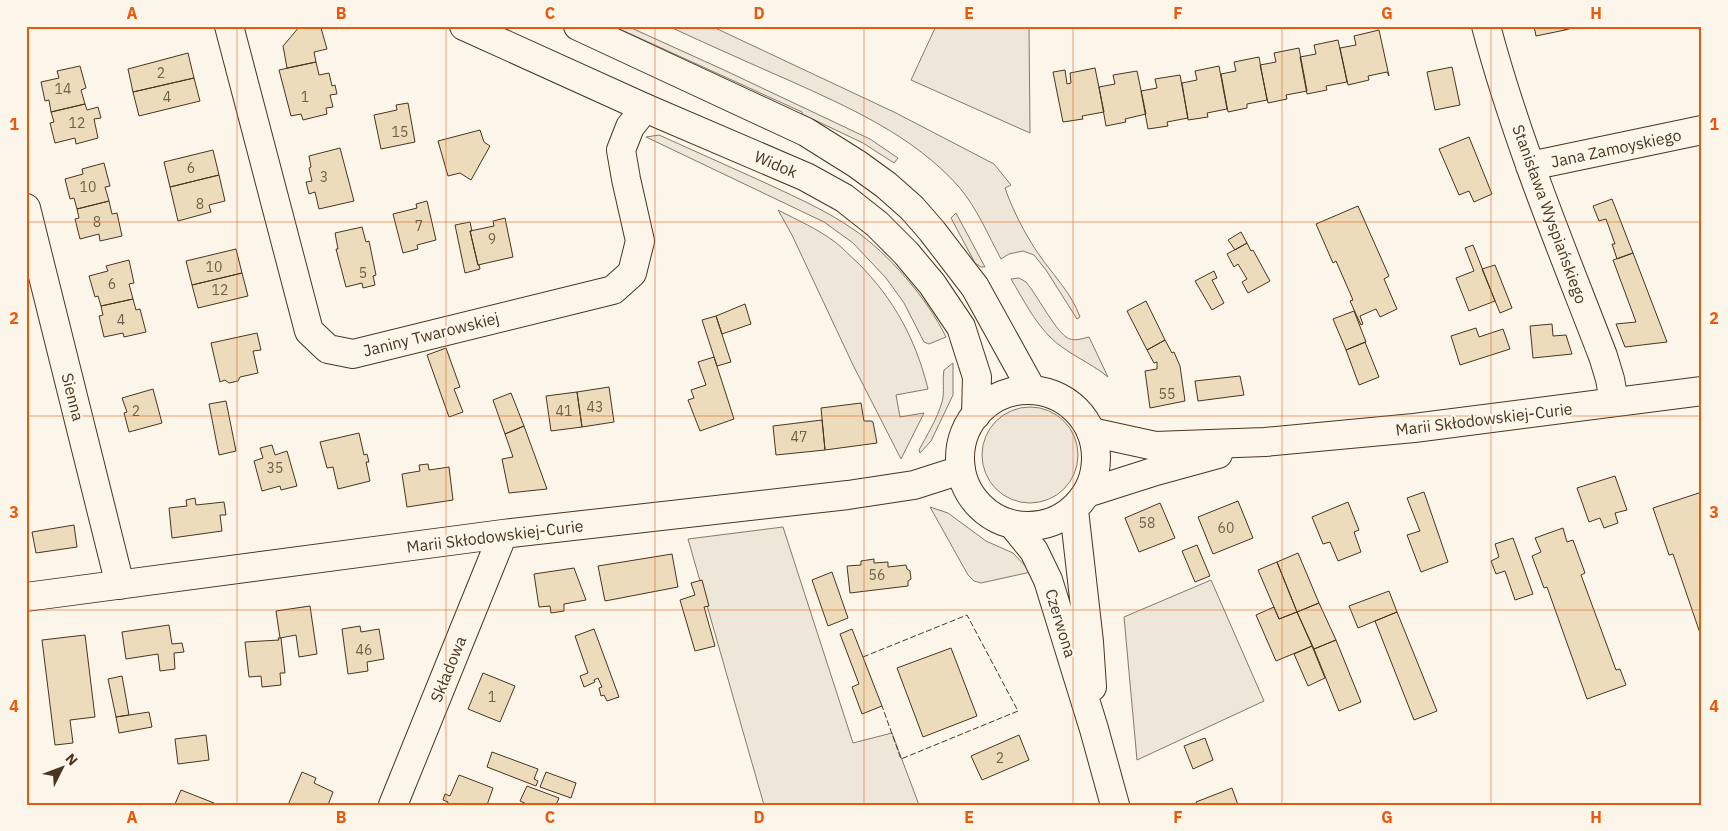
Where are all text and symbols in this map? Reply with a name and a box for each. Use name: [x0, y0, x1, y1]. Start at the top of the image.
text: A: [127, 3, 138, 23]
text: B: [336, 3, 347, 23]
text: C: [545, 3, 555, 23]
text: D: [753, 3, 765, 23]
text: E: [964, 3, 974, 23]
text: F: [1173, 3, 1183, 23]
text: G: [1381, 3, 1393, 23]
text: H: [1590, 3, 1602, 23]
house number: 2: [157, 64, 165, 82]
house number: 14: [55, 80, 71, 98]
house number: 4: [163, 88, 171, 106]
house number: 1: [301, 88, 309, 106]
text: 1: [9, 114, 19, 134]
house number: 12: [69, 114, 85, 132]
text: 1: [1709, 114, 1719, 134]
street label: Stanisława Wyspiańskiego: [1508, 122, 1592, 306]
house number: 15: [392, 123, 408, 141]
street label: Jana Zamoyskiego: [1549, 124, 1683, 172]
street label: Widok: [751, 146, 801, 182]
house number: 6: [187, 159, 195, 177]
house number: 3: [320, 168, 328, 186]
house number: 10: [80, 178, 96, 196]
house number: 8: [196, 195, 204, 213]
house number: 8: [93, 213, 101, 231]
house number: 7: [415, 217, 423, 235]
house number: 9: [488, 230, 496, 248]
house number: 10: [206, 258, 222, 276]
house number: 5: [359, 264, 367, 282]
house number: 6: [108, 275, 116, 293]
house number: 12: [212, 281, 228, 299]
street label: Janiny Twarowskiej: [361, 307, 501, 361]
text: 2: [9, 308, 19, 328]
text: 2: [1709, 308, 1719, 328]
house number: 4: [117, 311, 125, 329]
street label: Sienna: [57, 371, 89, 424]
house number: 55: [1159, 385, 1175, 403]
house number: 43: [587, 398, 603, 416]
street label: Marii Skłodowskiej-Curie: [1394, 398, 1574, 440]
house number: 2: [132, 402, 140, 420]
house number: 41: [556, 402, 572, 420]
house number: 47: [791, 428, 807, 446]
house number: 35: [267, 459, 283, 477]
text: 3: [9, 502, 19, 522]
text: 3: [1709, 502, 1719, 522]
house number: 58: [1139, 514, 1155, 532]
street label: Marii Skłodowskiej-Curie: [405, 515, 585, 557]
house number: 60: [1218, 519, 1234, 537]
house number: 56: [869, 566, 885, 584]
street label: Czerwona: [1041, 586, 1081, 660]
street label: Składowa: [426, 633, 470, 705]
house number: 46: [356, 641, 372, 659]
house number: 1: [488, 688, 496, 706]
text: 4: [9, 696, 19, 716]
text: 4: [1709, 696, 1719, 716]
north arrow: [38, 744, 88, 794]
house number: 2: [996, 749, 1004, 767]
text: N: [62, 750, 82, 769]
text: A: [127, 807, 138, 827]
text: B: [336, 807, 347, 827]
text: C: [545, 807, 555, 827]
text: D: [753, 807, 765, 827]
text: E: [964, 807, 974, 827]
text: F: [1173, 807, 1183, 827]
text: G: [1381, 807, 1393, 827]
text: H: [1590, 807, 1602, 827]

